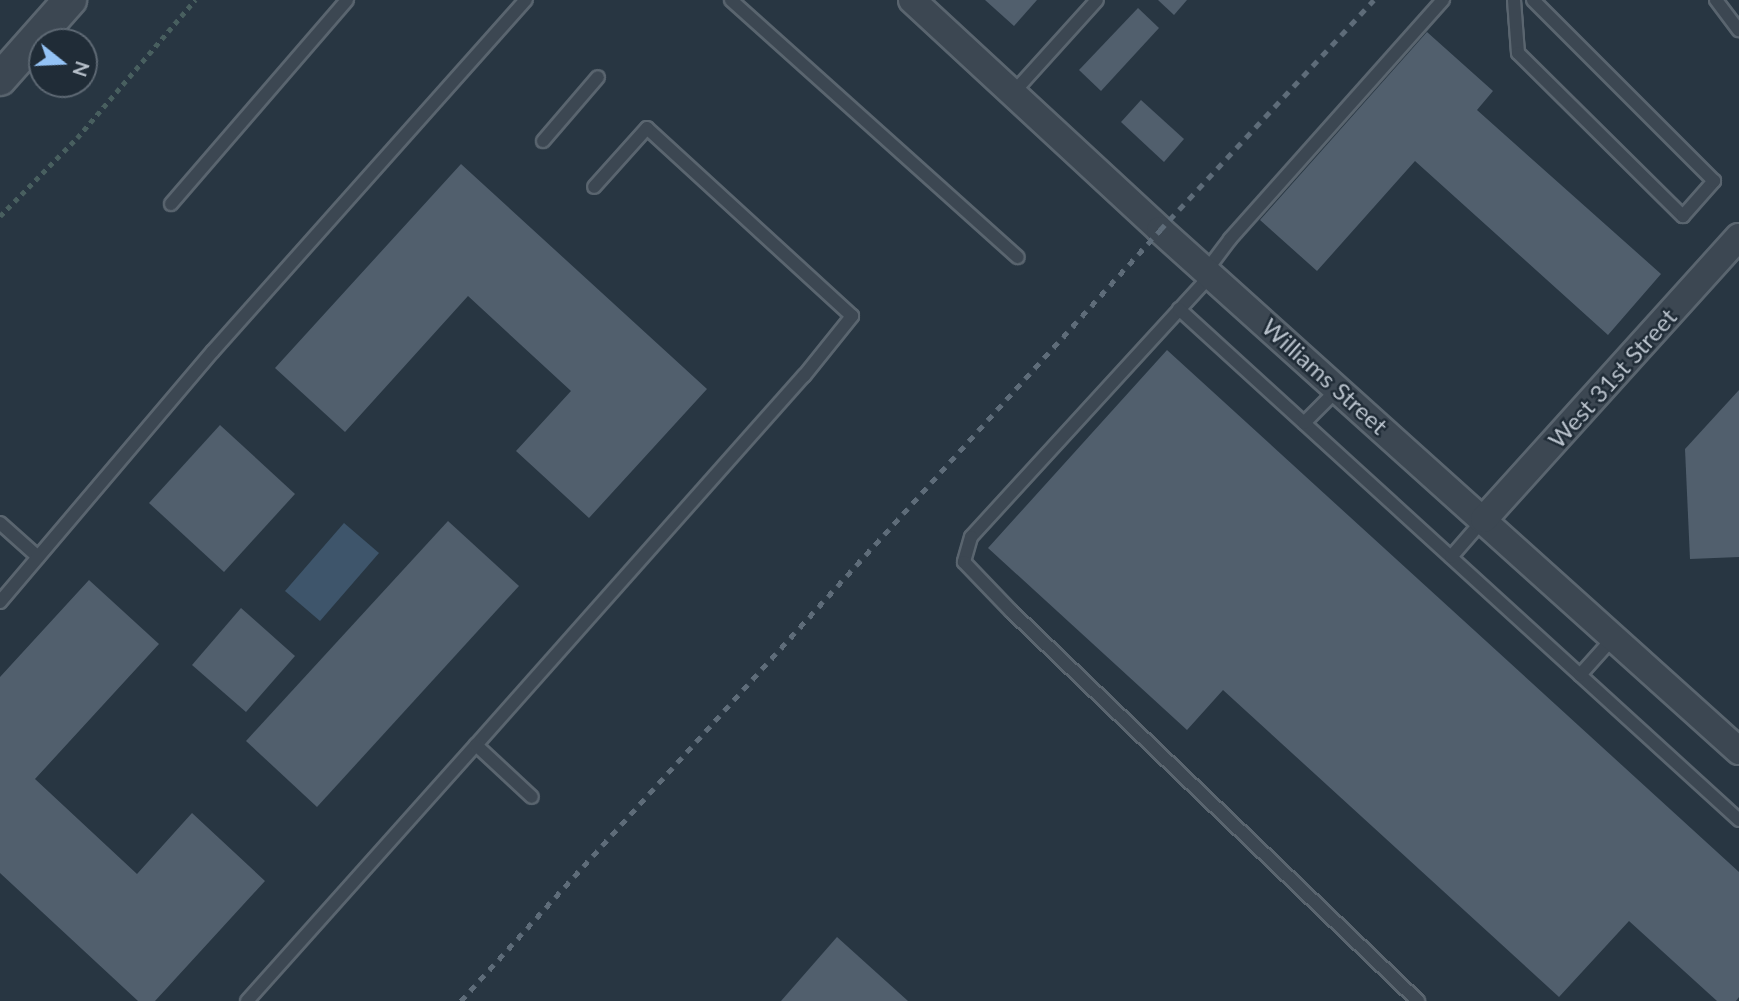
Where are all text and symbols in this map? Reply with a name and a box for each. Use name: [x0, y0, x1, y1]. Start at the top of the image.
north arrow: [28, 28, 98, 98]
text: N: [68, 59, 95, 80]
street label: West 31st Street: [1542, 302, 1682, 454]
street label: Williams Street: [1256, 312, 1394, 440]

